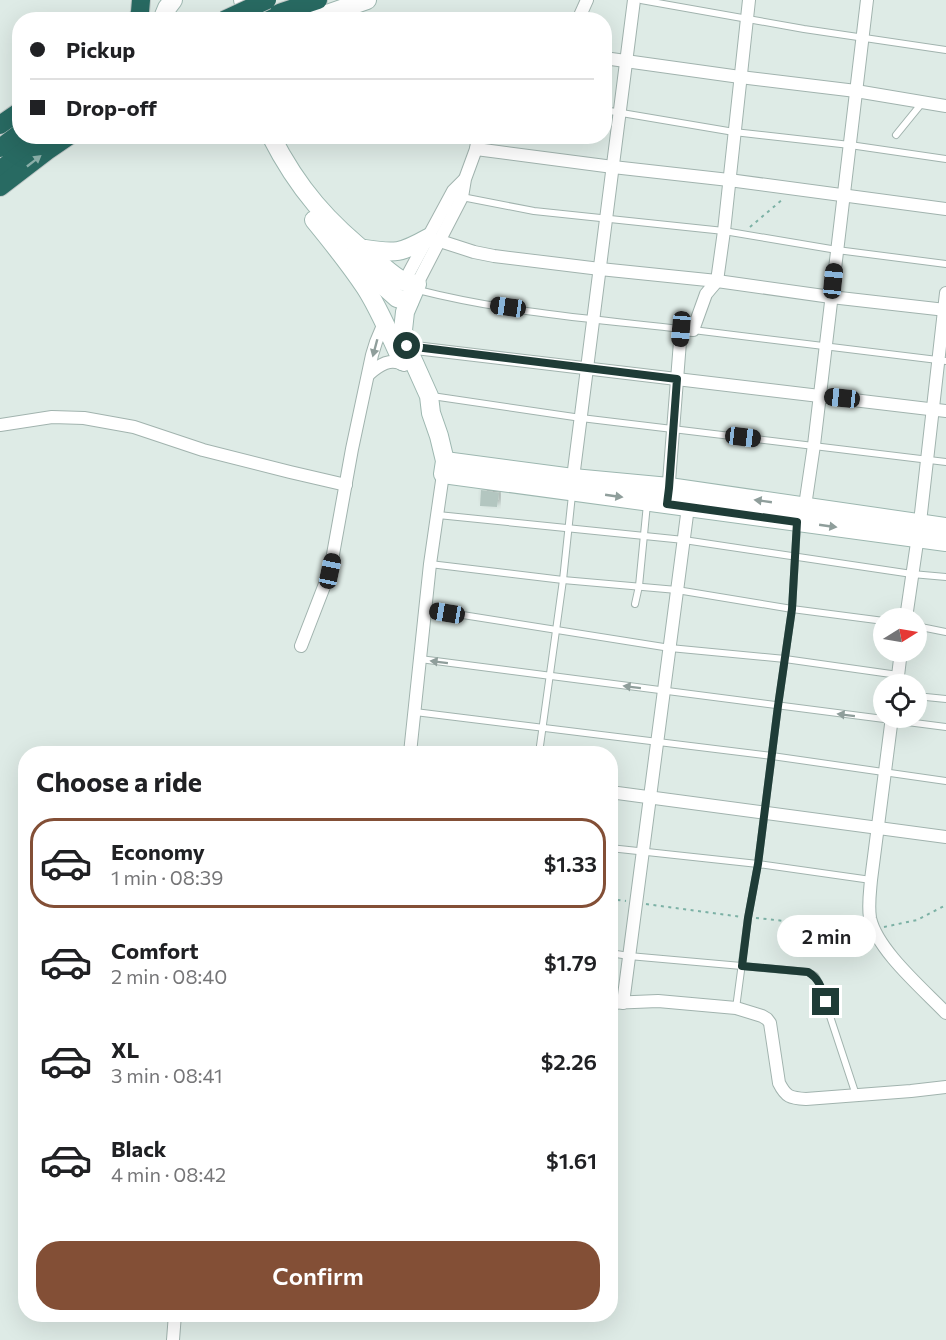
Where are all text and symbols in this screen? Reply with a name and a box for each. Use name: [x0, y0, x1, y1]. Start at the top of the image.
text: Pickup: [66, 36, 135, 63]
text: Drop-off: [66, 94, 157, 121]
one-way arrow: [26, 154, 42, 167]
car: [822, 262, 844, 300]
car: [489, 296, 527, 318]
car: [670, 310, 692, 348]
route start: [393, 332, 420, 359]
one-way arrow: [369, 339, 379, 357]
car: [823, 387, 861, 409]
car: [724, 426, 762, 448]
one-way arrow: [605, 492, 624, 501]
one-way arrow: [754, 496, 773, 505]
one-way arrow: [819, 521, 838, 530]
car: [317, 552, 343, 590]
car: [428, 601, 466, 625]
north arrow: [873, 608, 927, 662]
map controls: [873, 608, 927, 728]
one-way arrow: [429, 657, 448, 666]
button: locate: [873, 674, 927, 728]
one-way arrow: [623, 682, 642, 691]
one-way arrow: [837, 710, 856, 719]
text: Choose a ride: [36, 765, 202, 798]
icon: car: [39, 836, 93, 890]
text: Economy: [111, 838, 205, 865]
text: $1.33: [544, 850, 597, 877]
text: 1 min · 08:39: [111, 865, 223, 889]
callout: 2 min: [776, 915, 876, 957]
text: 2 min: [802, 924, 851, 948]
icon: car: [39, 935, 93, 989]
text: Comfort: [111, 937, 199, 964]
text: $1.79: [544, 949, 597, 976]
text: 2 min · 08:40: [111, 964, 227, 988]
route end: [812, 988, 839, 1015]
icon: car: [39, 1034, 93, 1088]
text: XL: [111, 1036, 139, 1063]
text: $2.26: [541, 1048, 597, 1075]
text: 3 min · 08:41: [111, 1063, 223, 1087]
icon: car: [39, 1133, 93, 1187]
text: Black: [111, 1135, 166, 1162]
text: $1.61: [546, 1147, 597, 1174]
text: 4 min · 08:42: [111, 1162, 226, 1186]
button: Confirm: [36, 1241, 600, 1310]

